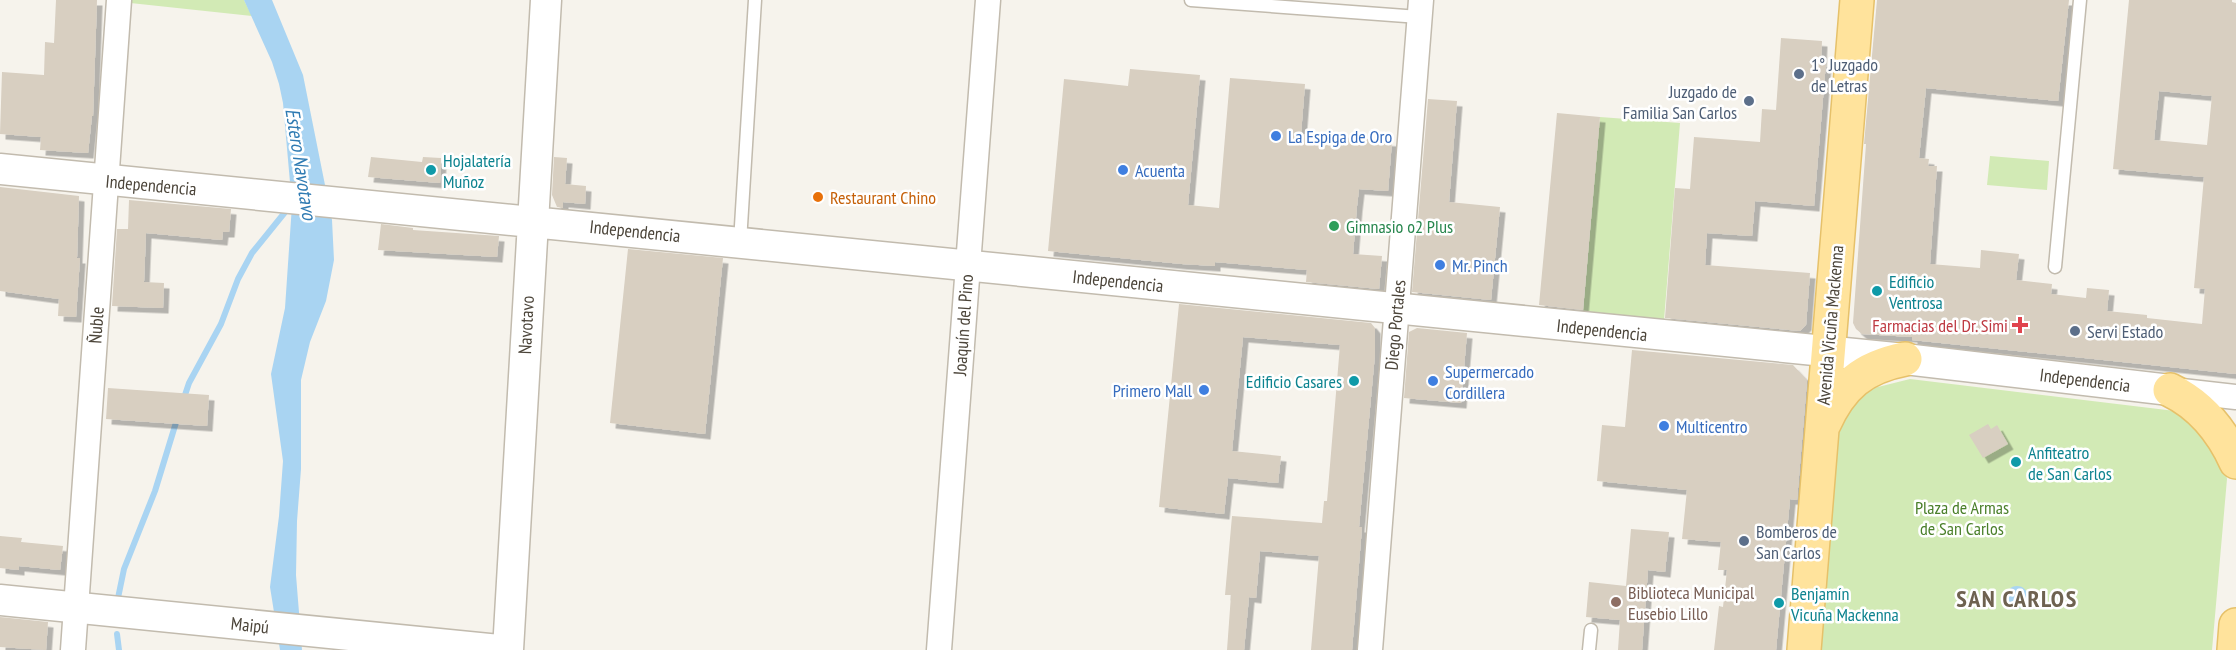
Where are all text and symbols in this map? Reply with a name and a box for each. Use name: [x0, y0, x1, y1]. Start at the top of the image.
place label: 1° Juzgado de Letras: [1811, 53, 1878, 97]
marker: 1° Juzgado de Letras: [1792, 67, 1806, 81]
place label: Juzgado de Familia San Carlos: [1623, 80, 1737, 124]
marker: Juzgado de Familia San Carlos: [1742, 94, 1756, 108]
water label: Estero Navotavo: [279, 106, 323, 223]
place label: La Espiga de Oro: [1288, 125, 1392, 148]
marker: La Espiga de Oro: [1269, 129, 1283, 143]
place label: Hojalatería Muñoz: [443, 149, 511, 193]
place label: Acuenta: [1135, 159, 1185, 182]
marker: Hojalatería Muñoz: [424, 163, 438, 177]
marker: Acuenta: [1116, 163, 1130, 177]
street label: Independencia: [105, 170, 197, 200]
place label: Restaurant Chino: [830, 186, 936, 209]
marker: Restaurant Chino: [811, 190, 825, 204]
street label: Independencia: [588, 215, 682, 247]
place label: Gimnasio o2 Plus: [1346, 215, 1453, 238]
marker: Gimnasio o2 Plus: [1327, 219, 1341, 233]
street label: Avenida Vicuña Mackenna: [1812, 244, 1848, 406]
place label: Mr. Pinch: [1452, 254, 1508, 277]
marker: Mr. Pinch: [1433, 258, 1447, 272]
street label: Independencia: [1071, 265, 1165, 297]
place label: Edificio Ventrosa: [1888, 270, 1943, 314]
street label: Joaquín del Pino: [948, 273, 978, 377]
street label: Diego Portales: [1380, 279, 1410, 371]
marker: Edificio Ventrosa: [1870, 284, 1884, 298]
street label: Navotavo: [513, 295, 539, 355]
street label: Ñuble: [83, 306, 109, 344]
street label: Independencia: [1555, 314, 1649, 346]
place label: Farmacias del Dr. Simi: [1872, 314, 2008, 337]
marker: Farmacias del Dr. Simi: [2013, 318, 2027, 332]
place label: Servi Estado: [2087, 320, 2164, 343]
marker: Servi Estado: [2068, 324, 2082, 338]
place label: Supermercado Cordillera: [1445, 360, 1534, 404]
street label: Independencia: [2038, 363, 2132, 397]
place label: Edificio Casares: [1246, 370, 1342, 393]
marker: Edificio Casares: [1347, 374, 1361, 388]
marker: Supermercado Cordillera: [1426, 374, 1440, 388]
place label: Primero Mall: [1113, 379, 1193, 402]
marker: Primero Mall: [1197, 383, 1211, 397]
place label: Multicentro: [1676, 415, 1748, 438]
marker: Multicentro: [1657, 419, 1671, 433]
place label: Anfiteatro de San Carlos: [2028, 441, 2112, 485]
marker: Anfiteatro de San Carlos: [2009, 455, 2023, 469]
park label: Plaza de Armas de San Carlos: [1915, 496, 2009, 540]
place label: Bomberos de San Carlos: [1756, 520, 1837, 564]
marker: Bomberos de San Carlos: [1737, 534, 1751, 548]
place label: Biblioteca Municipal Eusebio Lillo: [1628, 581, 1755, 625]
place label: Benjamín Vicuña Mackenna: [1790, 582, 1899, 626]
district label: SAN CARLOS: [1956, 583, 2078, 614]
marker: Biblioteca Municipal Eusebio Lillo: [1609, 595, 1623, 609]
marker: Benjamín Vicuña Mackenna: [1772, 596, 1786, 610]
street label: Maipú: [230, 612, 270, 638]

